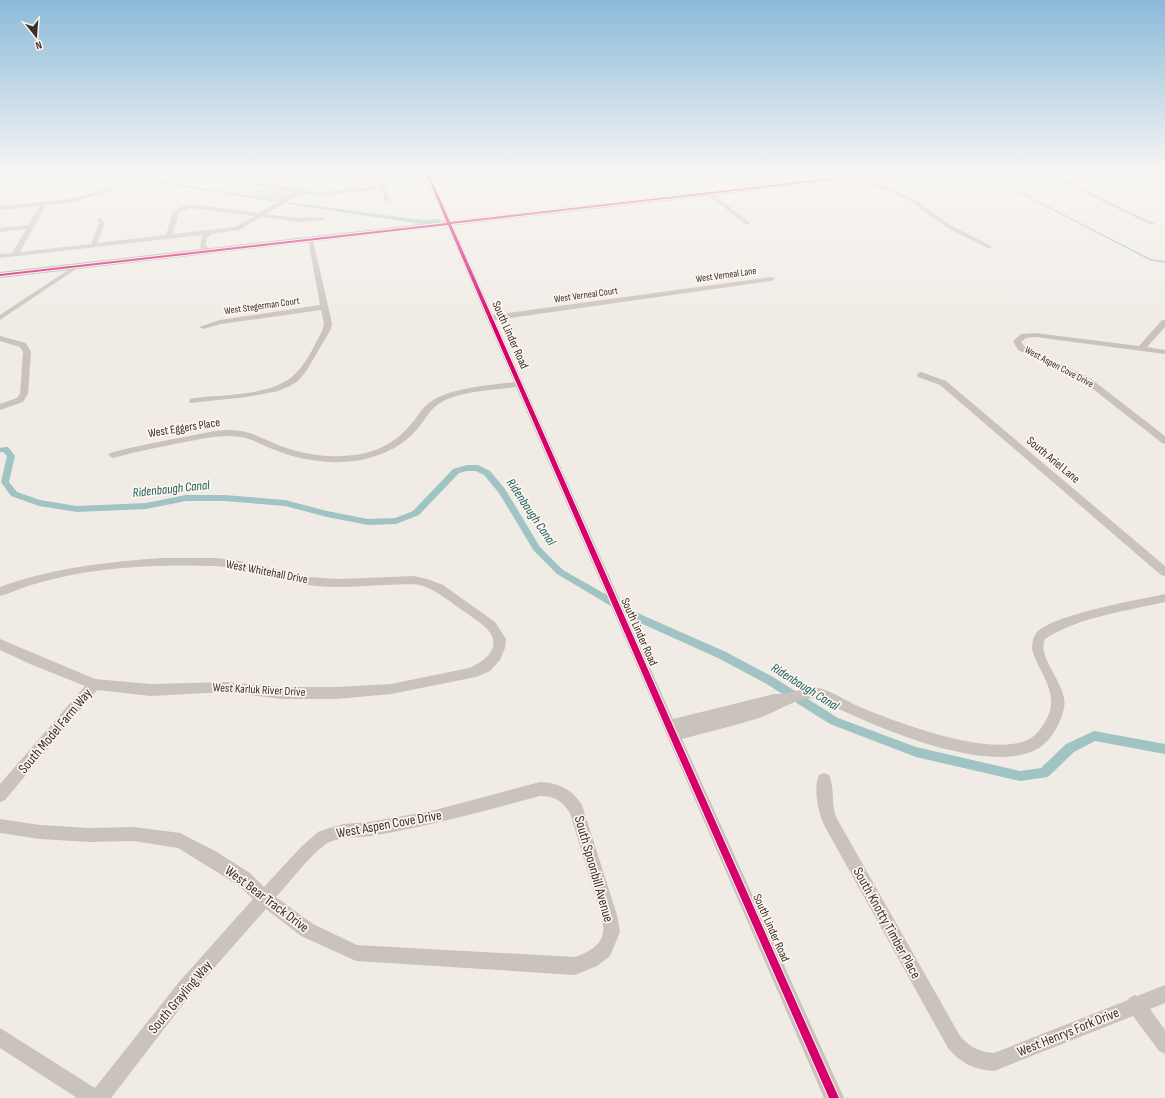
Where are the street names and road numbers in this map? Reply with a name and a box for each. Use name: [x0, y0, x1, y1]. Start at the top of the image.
street label: West Verneal Lane: [695, 265, 757, 285]
street label: West Verneal Court: [553, 285, 619, 305]
street label: West Stegerman Court: [224, 295, 300, 317]
street label: South Linder Road: [488, 299, 532, 371]
street label: West Aspen Cove Drive: [1023, 344, 1095, 390]
street label: West Eggers Place: [147, 415, 221, 441]
street label: South Ariel Lane: [1023, 433, 1083, 487]
street label: West Whitehall Drive: [225, 557, 309, 587]
street label: South Linder Road: [617, 596, 661, 668]
street label: West Karluk River Drive: [212, 680, 306, 700]
street label: South Model Farm Way: [15, 685, 96, 777]
street label: West Aspen Cove Drive: [335, 806, 443, 842]
street label: South Spoonbill Avenue: [571, 814, 617, 924]
street label: West Bear Track Drive: [222, 862, 312, 936]
street label: South Knotty Timber Place: [849, 864, 925, 982]
street label: South Linder Road: [749, 892, 793, 964]
street label: South Grayling Way: [144, 956, 216, 1037]
street label: West Henrys Fork Drive: [1015, 1004, 1121, 1060]

